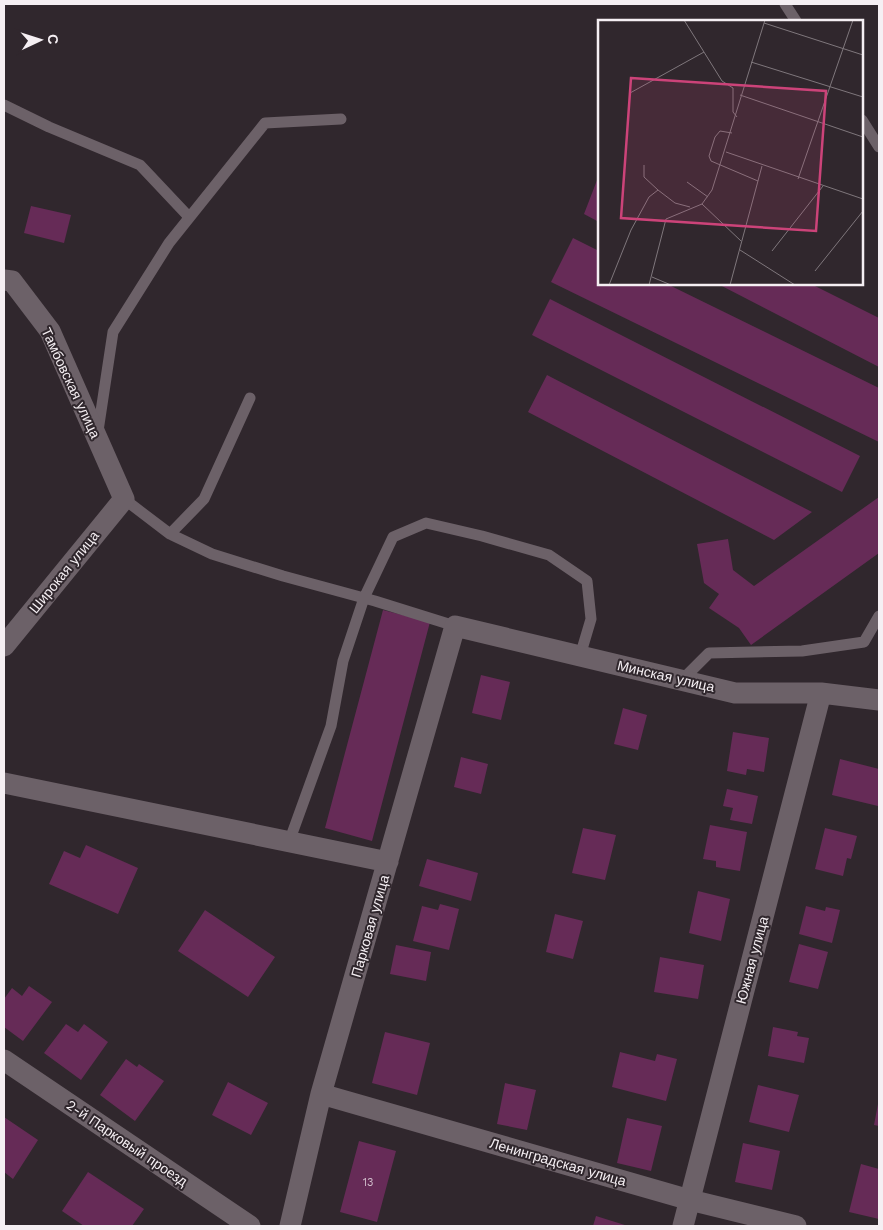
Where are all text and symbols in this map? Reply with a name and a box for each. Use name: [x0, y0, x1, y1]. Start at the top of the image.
north arrow: [15, 15, 65, 65]
inset map: [598, 20, 863, 285]
text: С: [45, 33, 61, 45]
street label: Тамбовская улица: [38, 325, 104, 441]
street label: Широкая улица: [26, 527, 102, 616]
street label: Минская улица: [616, 657, 716, 695]
street label: Парковая улица: [348, 873, 392, 979]
street label: Южная улица: [733, 914, 771, 1005]
street label: 2-й Парковый проезд: [64, 1097, 190, 1189]
street label: Ленинградская улица: [488, 1135, 628, 1189]
house number: 13: [363, 1176, 373, 1189]

